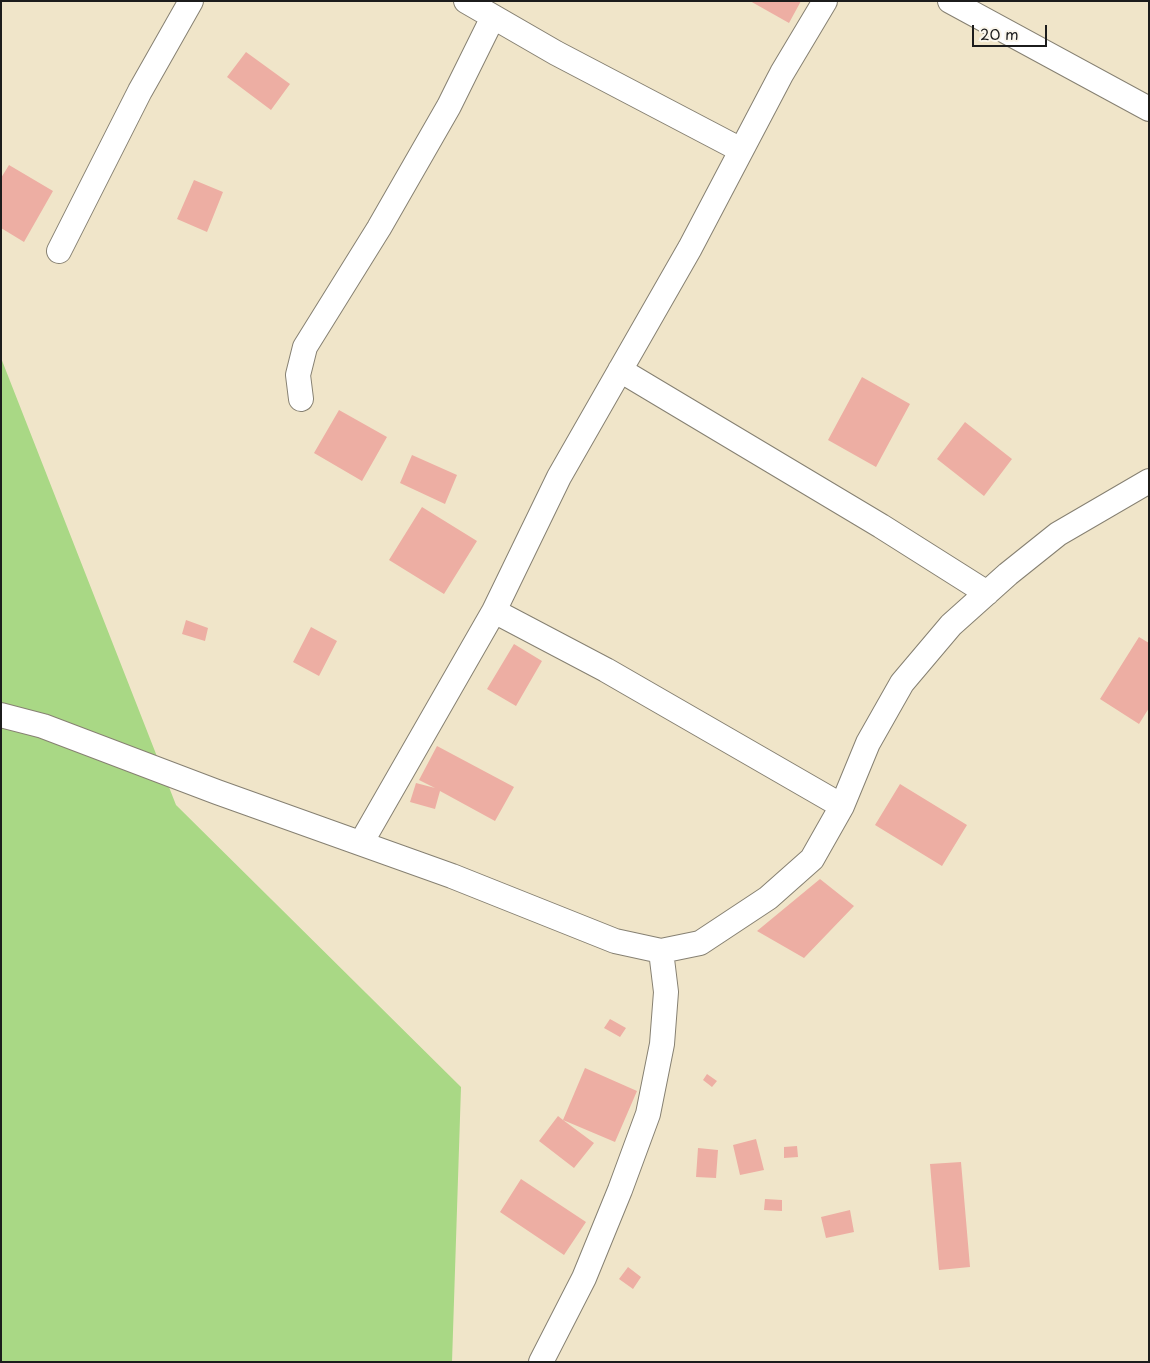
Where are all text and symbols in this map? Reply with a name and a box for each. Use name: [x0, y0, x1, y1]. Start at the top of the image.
scale bar: [975, 15, 1050, 47]
text: 20 m: [980, 22, 1019, 45]

